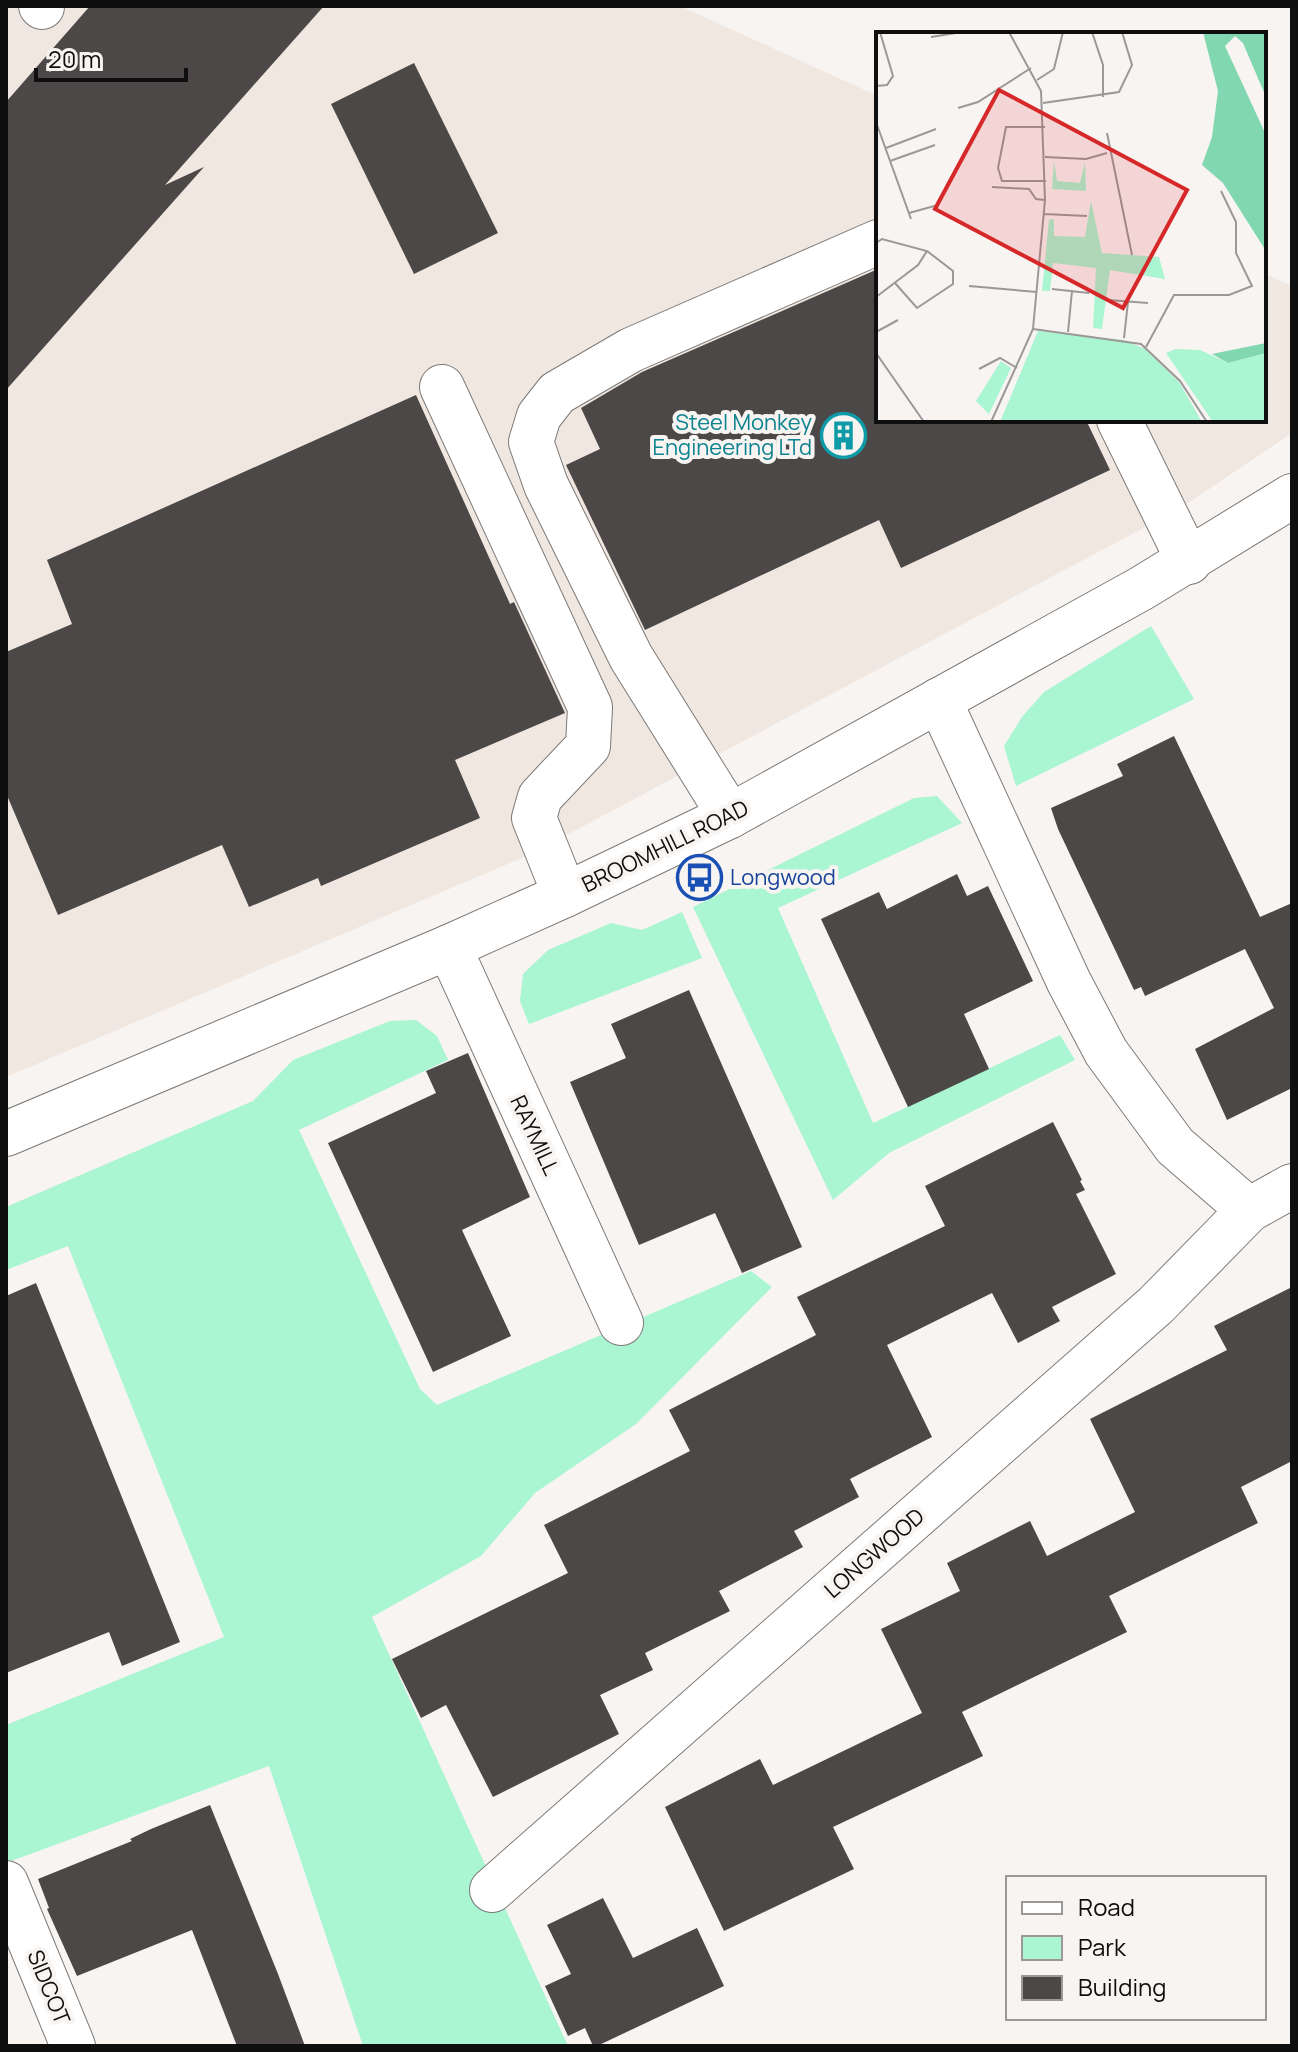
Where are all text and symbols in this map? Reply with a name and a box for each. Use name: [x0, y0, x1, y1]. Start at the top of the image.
scale bar: [36, 32, 186, 82]
inset map: [876, 32, 1266, 422]
text: 20 m: [48, 42, 101, 75]
place label: Steel Monkey Engineering LTd: [653, 407, 812, 462]
building icon: Steel Monkey Engineering LTd: [819, 411, 867, 459]
street label: BROOMHILL ROAD: [577, 793, 753, 899]
bus stop icon: Longwood: [675, 853, 723, 901]
place label: Longwood: [730, 862, 836, 892]
street label: RAYMILL: [503, 1090, 567, 1180]
street label: LONGWOOD: [818, 1501, 930, 1605]
legend: [1006, 1876, 1266, 2020]
text: Road: [1078, 1890, 1135, 1923]
text: Park: [1078, 1930, 1127, 1963]
street label: SIDCOT: [21, 1945, 77, 2029]
text: Building: [1078, 1970, 1166, 2003]

